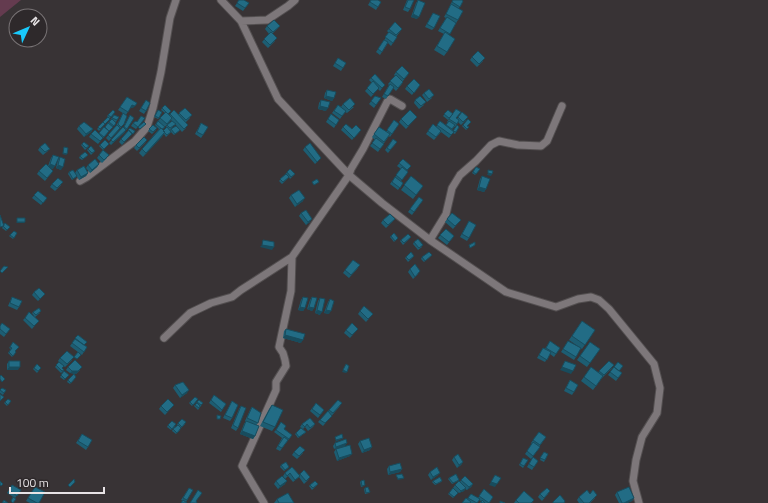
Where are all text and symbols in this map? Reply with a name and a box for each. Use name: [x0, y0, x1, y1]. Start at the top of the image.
north arrow: [8, 8, 48, 48]
text: N: [27, 13, 44, 29]
scale bar: [10, 469, 104, 495]
text: 100 m: [16, 473, 49, 492]

